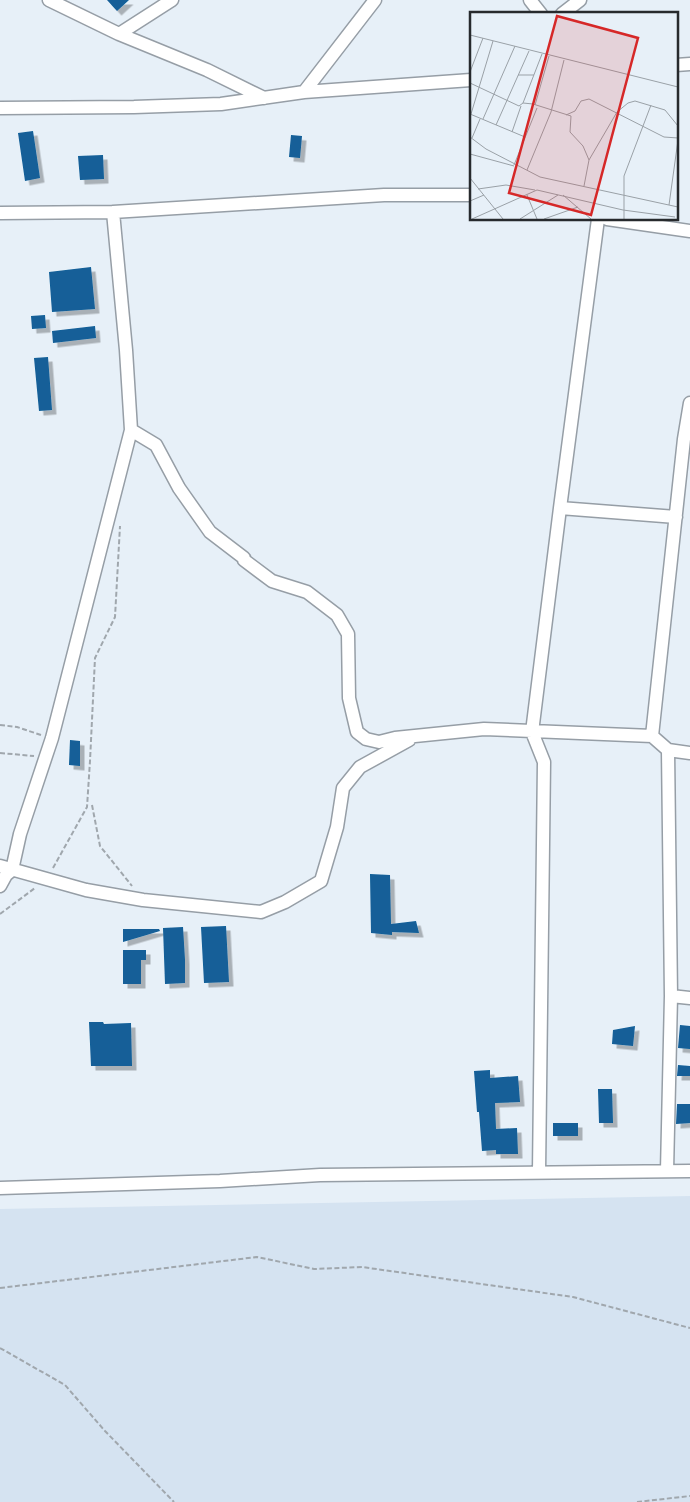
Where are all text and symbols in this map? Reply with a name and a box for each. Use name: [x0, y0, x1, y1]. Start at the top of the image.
inset map: [470, 12, 678, 220]

